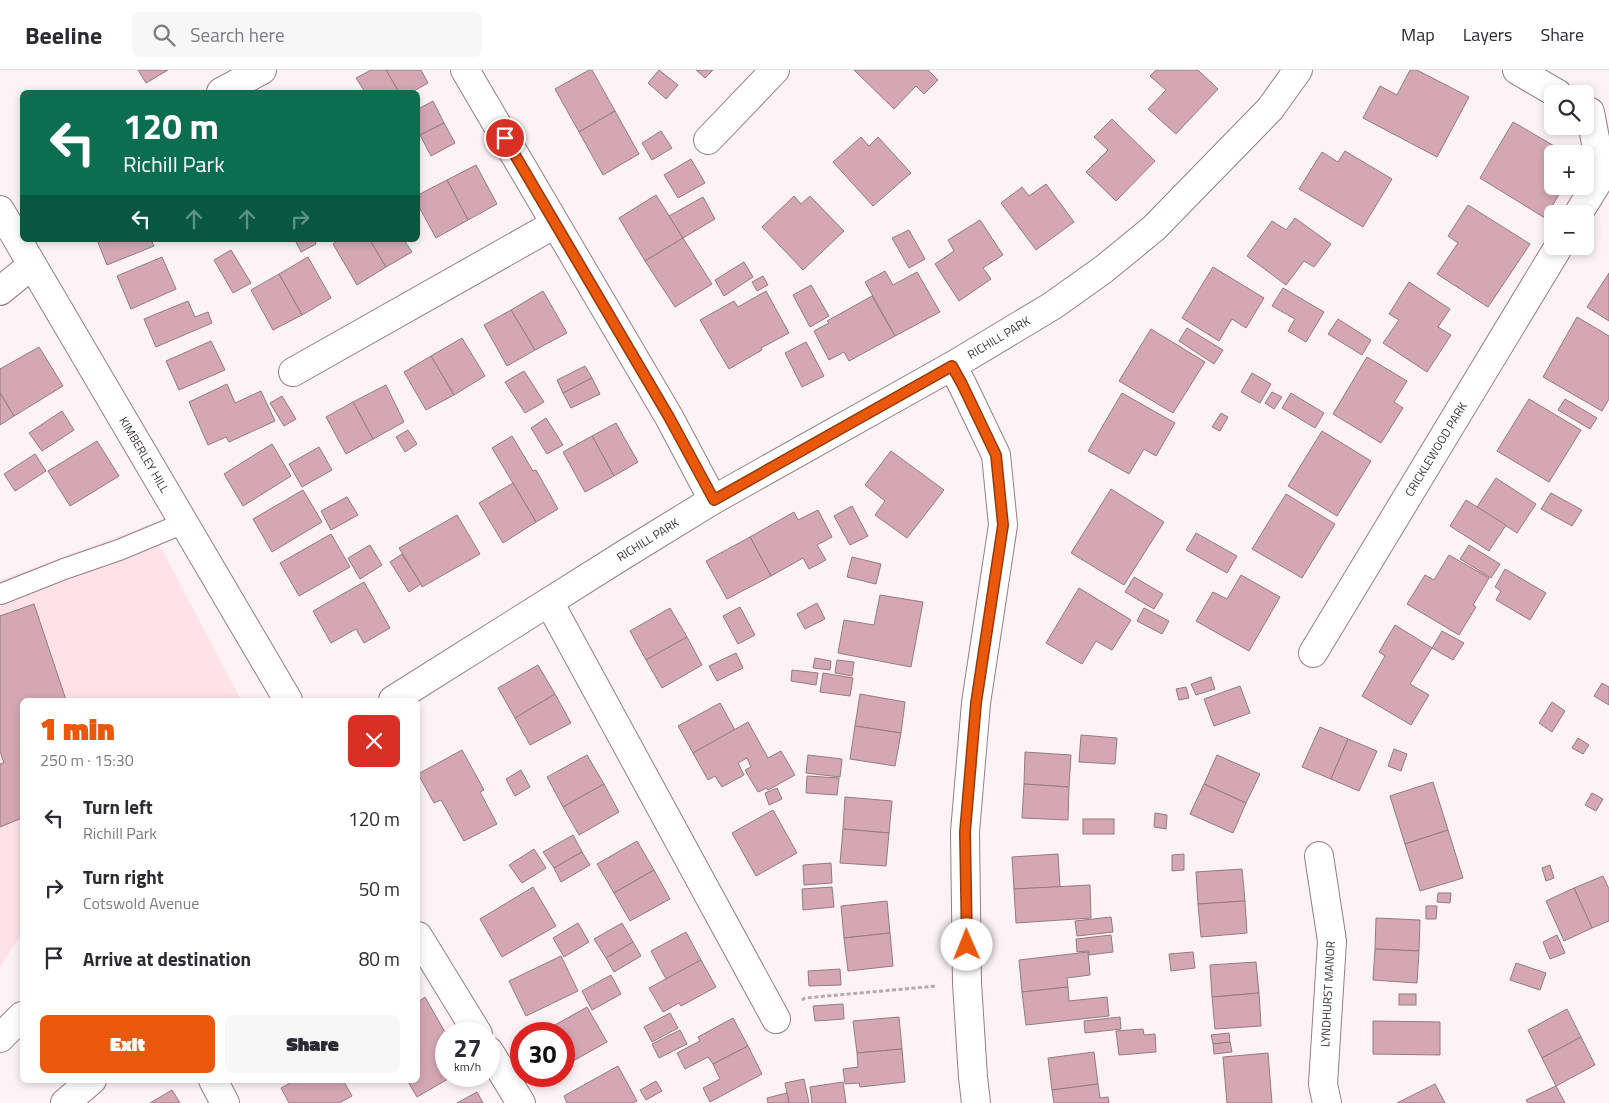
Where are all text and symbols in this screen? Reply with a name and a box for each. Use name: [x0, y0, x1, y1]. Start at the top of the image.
search box: [132, 12, 482, 57]
text: Beeline: [25, 17, 102, 53]
text: Search here: [190, 20, 285, 49]
icon: search: [150, 21, 178, 49]
text: Map: [1401, 21, 1435, 48]
text: Layers: [1463, 21, 1512, 48]
text: Share: [1540, 21, 1584, 48]
map controls: [1544, 85, 1594, 255]
button: search: [1544, 85, 1594, 135]
text: 120 m: [123, 99, 219, 153]
icon: left: [40, 110, 105, 175]
pin: [484, 117, 526, 159]
icon: arrive: [491, 124, 519, 152]
button: +: [1544, 145, 1594, 195]
text: Richill Park: [123, 147, 225, 181]
icon: left: [127, 205, 155, 233]
icon: ahead: [180, 205, 208, 233]
icon: ahead: [233, 205, 261, 233]
icon: right: [286, 205, 314, 233]
button: −: [1544, 205, 1594, 255]
street label: RICHILL PARK: [964, 311, 1034, 364]
street label: CRICKLEWOOD PARK: [1400, 398, 1472, 500]
street label: KIMBERLEY HILL: [115, 413, 174, 496]
street label: RICHILL PARK: [613, 513, 683, 566]
text: 1 min: [40, 706, 115, 752]
button: close: [348, 715, 400, 767]
text: 250 m · 15:30: [40, 748, 134, 772]
text: Turn left: [83, 792, 153, 821]
icon: left: [40, 804, 68, 832]
text: 120 m: [348, 804, 400, 833]
text: Richill Park: [83, 821, 157, 845]
text: Turn right: [83, 862, 164, 891]
icon: right: [40, 874, 68, 902]
text: 50 m: [359, 874, 400, 903]
text: Cotswold Avenue: [83, 891, 199, 915]
position arrow: [940, 918, 992, 970]
street label: LYNDHURST MANOR: [1315, 940, 1340, 1048]
icon: arrive: [40, 944, 68, 972]
text: Arrive at destination: [83, 944, 251, 973]
text: 80 m: [359, 944, 400, 973]
button: Exit: [40, 1015, 215, 1073]
button: Share: [225, 1015, 400, 1073]
speed limit sign: 30: [510, 1022, 575, 1087]
text: 27: [453, 1029, 482, 1067]
text: km/h: [454, 1057, 481, 1076]

